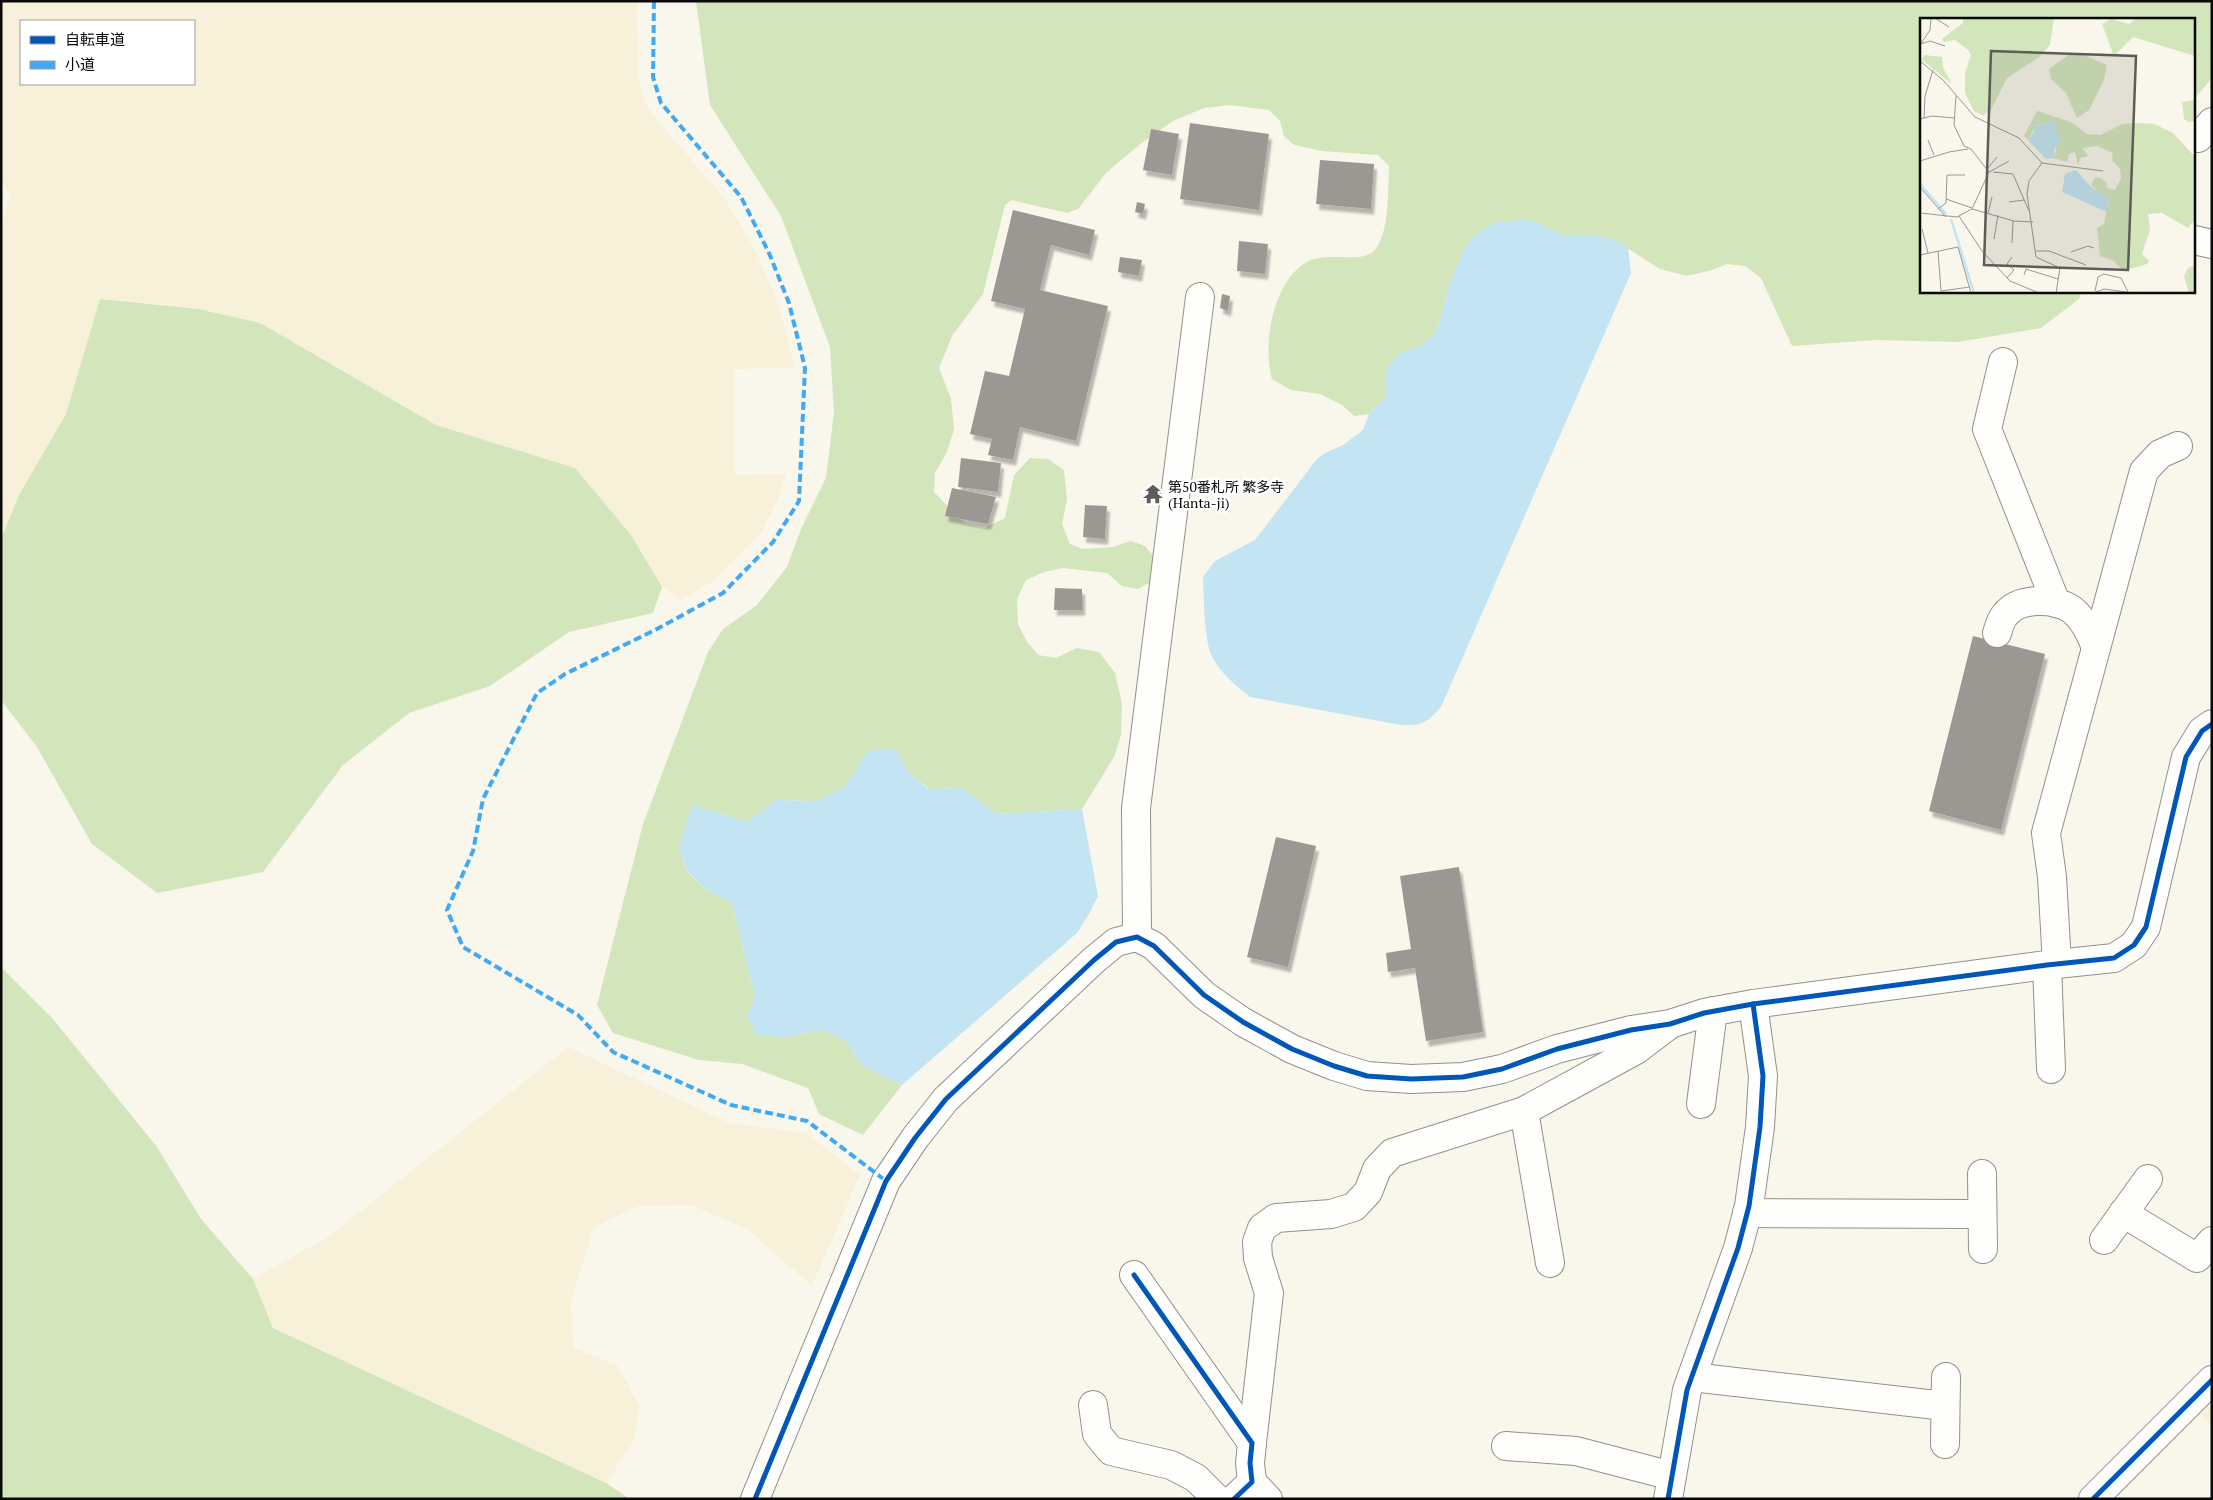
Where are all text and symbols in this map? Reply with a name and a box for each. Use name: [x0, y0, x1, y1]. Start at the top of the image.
inset map: [1920, 18, 2196, 292]
legend: [20, 20, 195, 85]
text: 自転車道: [65, 29, 125, 49]
text: 小道: [65, 54, 95, 74]
place label: 第50番札所 繁多寺 (Hanta-ji): [1168, 477, 1284, 512]
temple icon: 第50番札所 繁多寺 (Hanta-ji): [1142, 483, 1164, 505]

